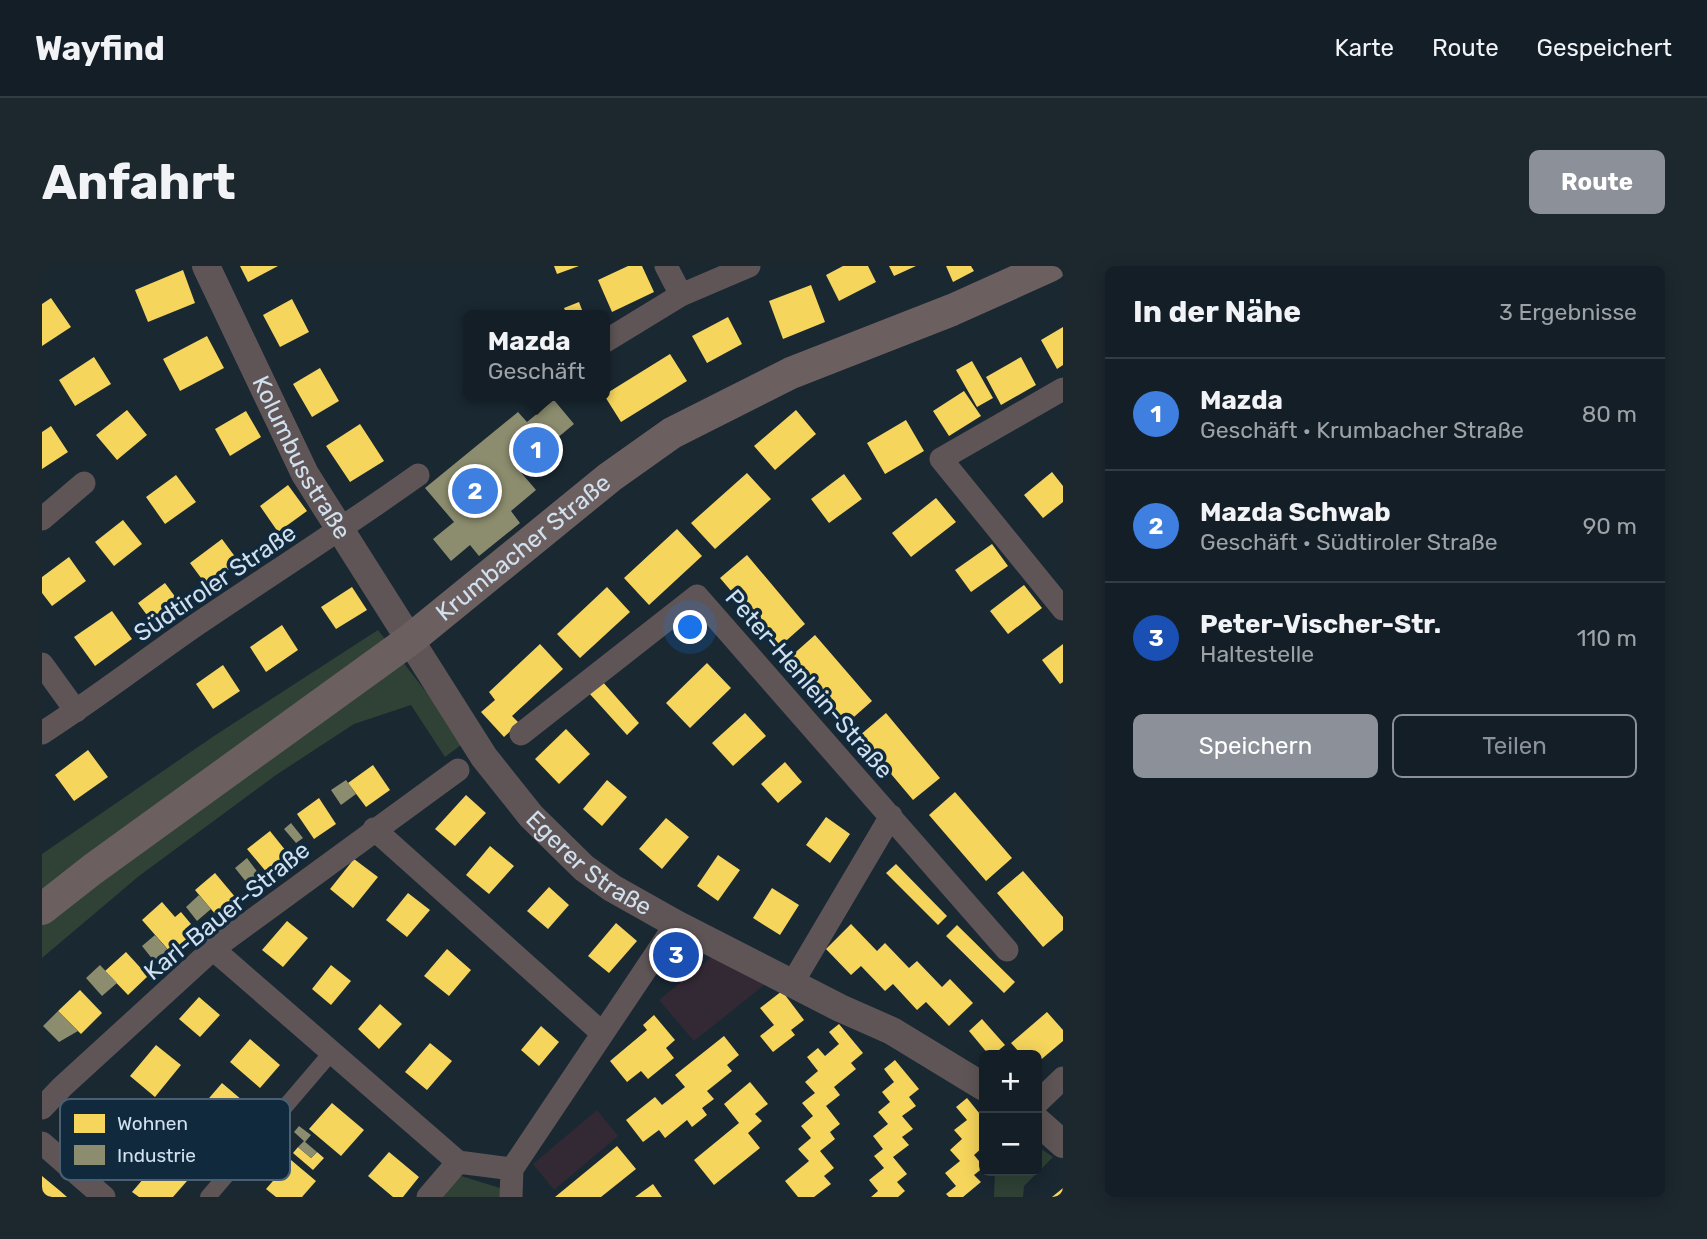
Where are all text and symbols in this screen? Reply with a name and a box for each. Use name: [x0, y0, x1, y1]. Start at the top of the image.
text: Wayfind: [35, 29, 165, 68]
text: Karte: [1335, 34, 1394, 62]
text: Route: [1432, 34, 1499, 62]
text: Gespeichert: [1537, 34, 1672, 62]
button: Route: [1529, 150, 1665, 214]
text: Anfahrt: [42, 153, 236, 211]
text: In der Nähe: [1133, 294, 1301, 330]
text: 3 Ergebnisse: [1499, 298, 1637, 326]
popup: [463, 310, 610, 401]
text: Mazda: [488, 326, 571, 357]
text: Geschäft: [488, 357, 585, 385]
street label: Kolumbusstraße: [246, 371, 357, 544]
text: Mazda: [1200, 385, 1283, 416]
text: 1: [1150, 400, 1162, 428]
text: 80 m: [1582, 400, 1637, 428]
text: Geschäft · Krumbacher Straße: [1200, 416, 1524, 444]
pin: 1: [513, 424, 559, 476]
pin: 2: [452, 465, 498, 517]
street label: Krumbacher Straße: [430, 468, 616, 627]
text: Mazda Schwab: [1200, 497, 1391, 528]
text: 2: [1149, 512, 1163, 540]
text: 90 m: [1583, 512, 1637, 540]
street label: Südtiroler Straße: [129, 518, 301, 648]
text: Geschäft · Südtiroler Straße: [1200, 528, 1498, 556]
street label: Peter-Henlein-Straße: [719, 584, 899, 784]
text: Peter-Vischer-Str.: [1200, 609, 1441, 640]
your location: [673, 610, 707, 644]
text: 3: [1148, 624, 1164, 652]
text: 110 m: [1577, 624, 1637, 652]
text: Haltestelle: [1200, 640, 1314, 668]
button: Speichern: [1133, 714, 1378, 778]
button: Teilen: [1392, 714, 1637, 778]
street label: Egerer Straße: [520, 805, 657, 921]
street label: Karl-Bauer-Straße: [139, 836, 315, 986]
pin: 3: [653, 929, 699, 981]
map controls: [979, 1050, 1042, 1176]
button: +: [979, 1050, 1042, 1113]
legend: [60, 1099, 290, 1180]
text: Wohnen: [117, 1112, 188, 1135]
button: −: [979, 1113, 1042, 1176]
text: Industrie: [117, 1144, 196, 1167]

